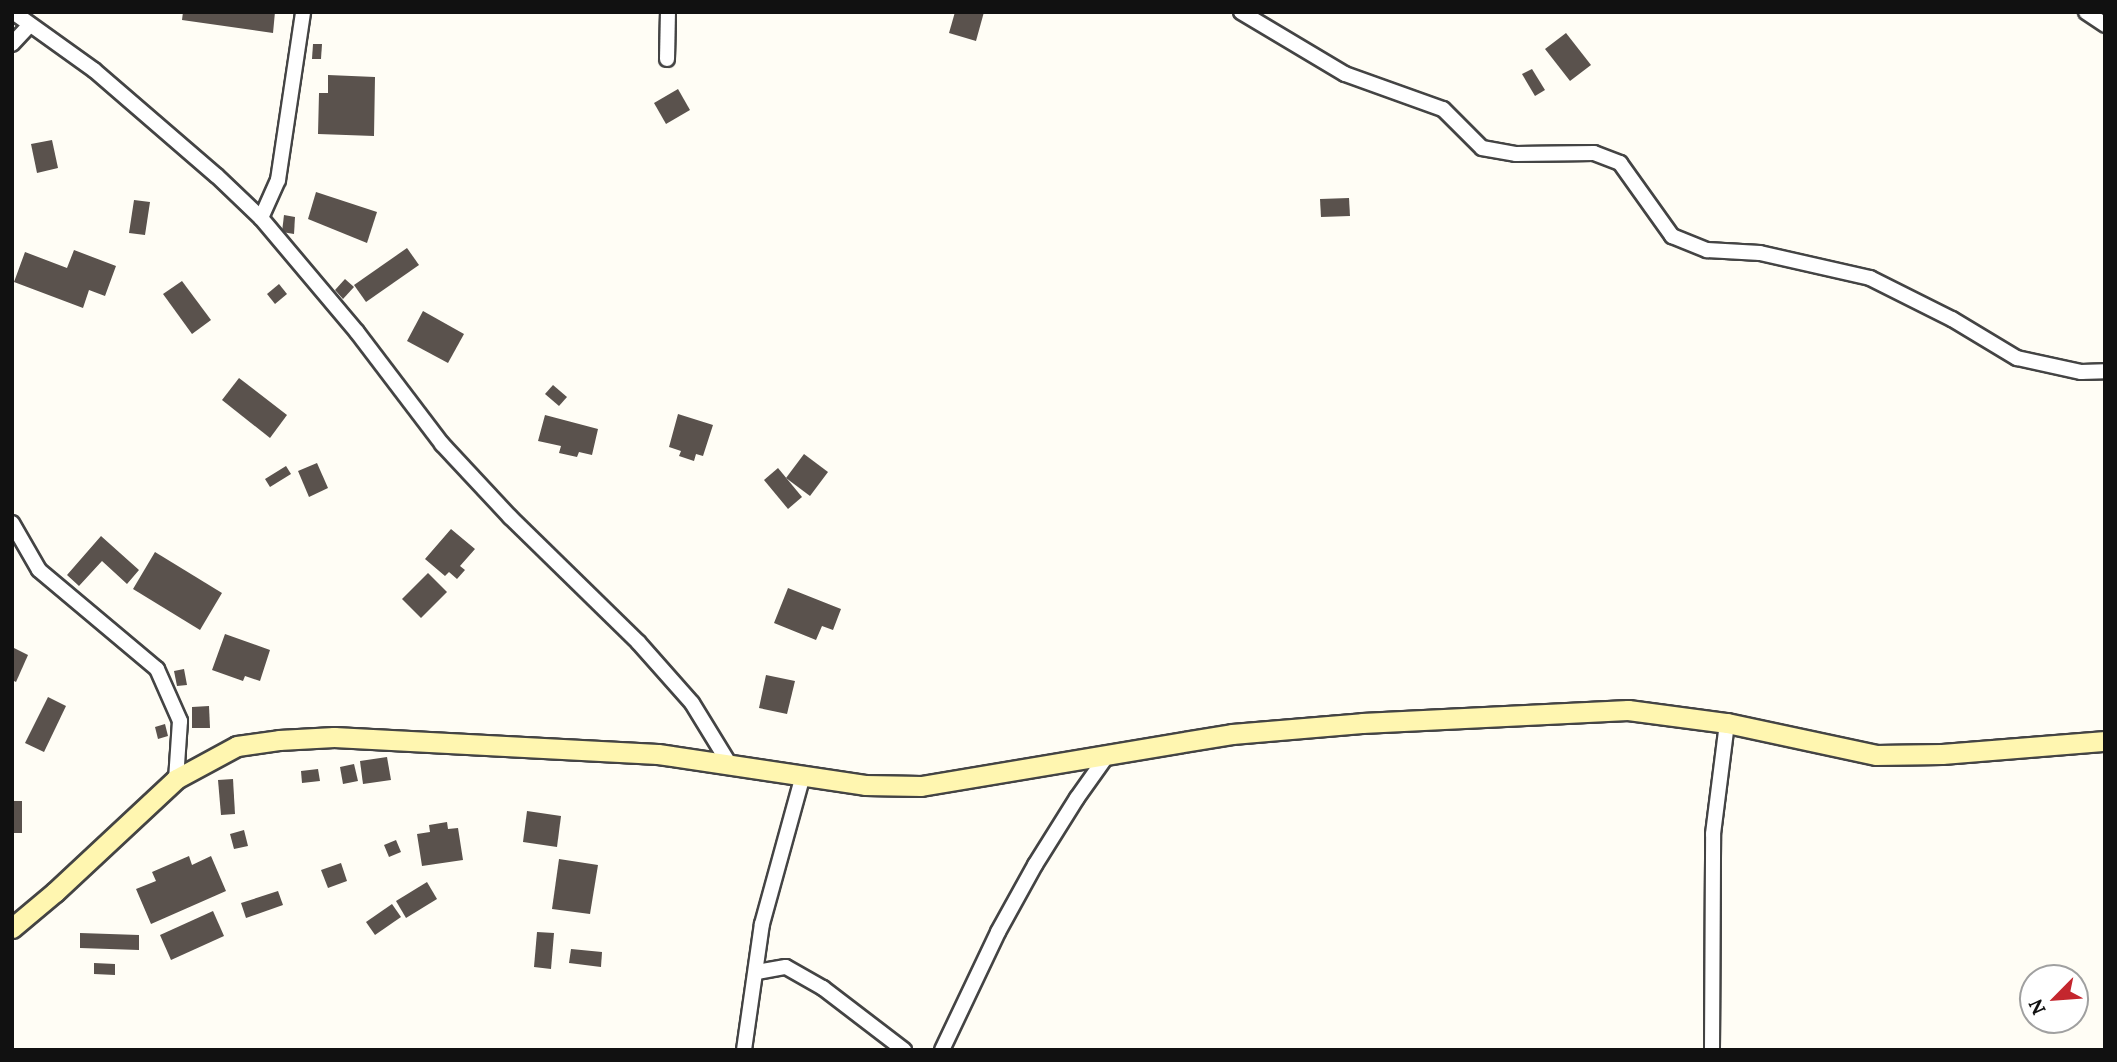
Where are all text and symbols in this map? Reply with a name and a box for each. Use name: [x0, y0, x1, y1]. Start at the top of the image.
north arrow: [2019, 964, 2089, 1034]
text: N: [2023, 995, 2051, 1019]

